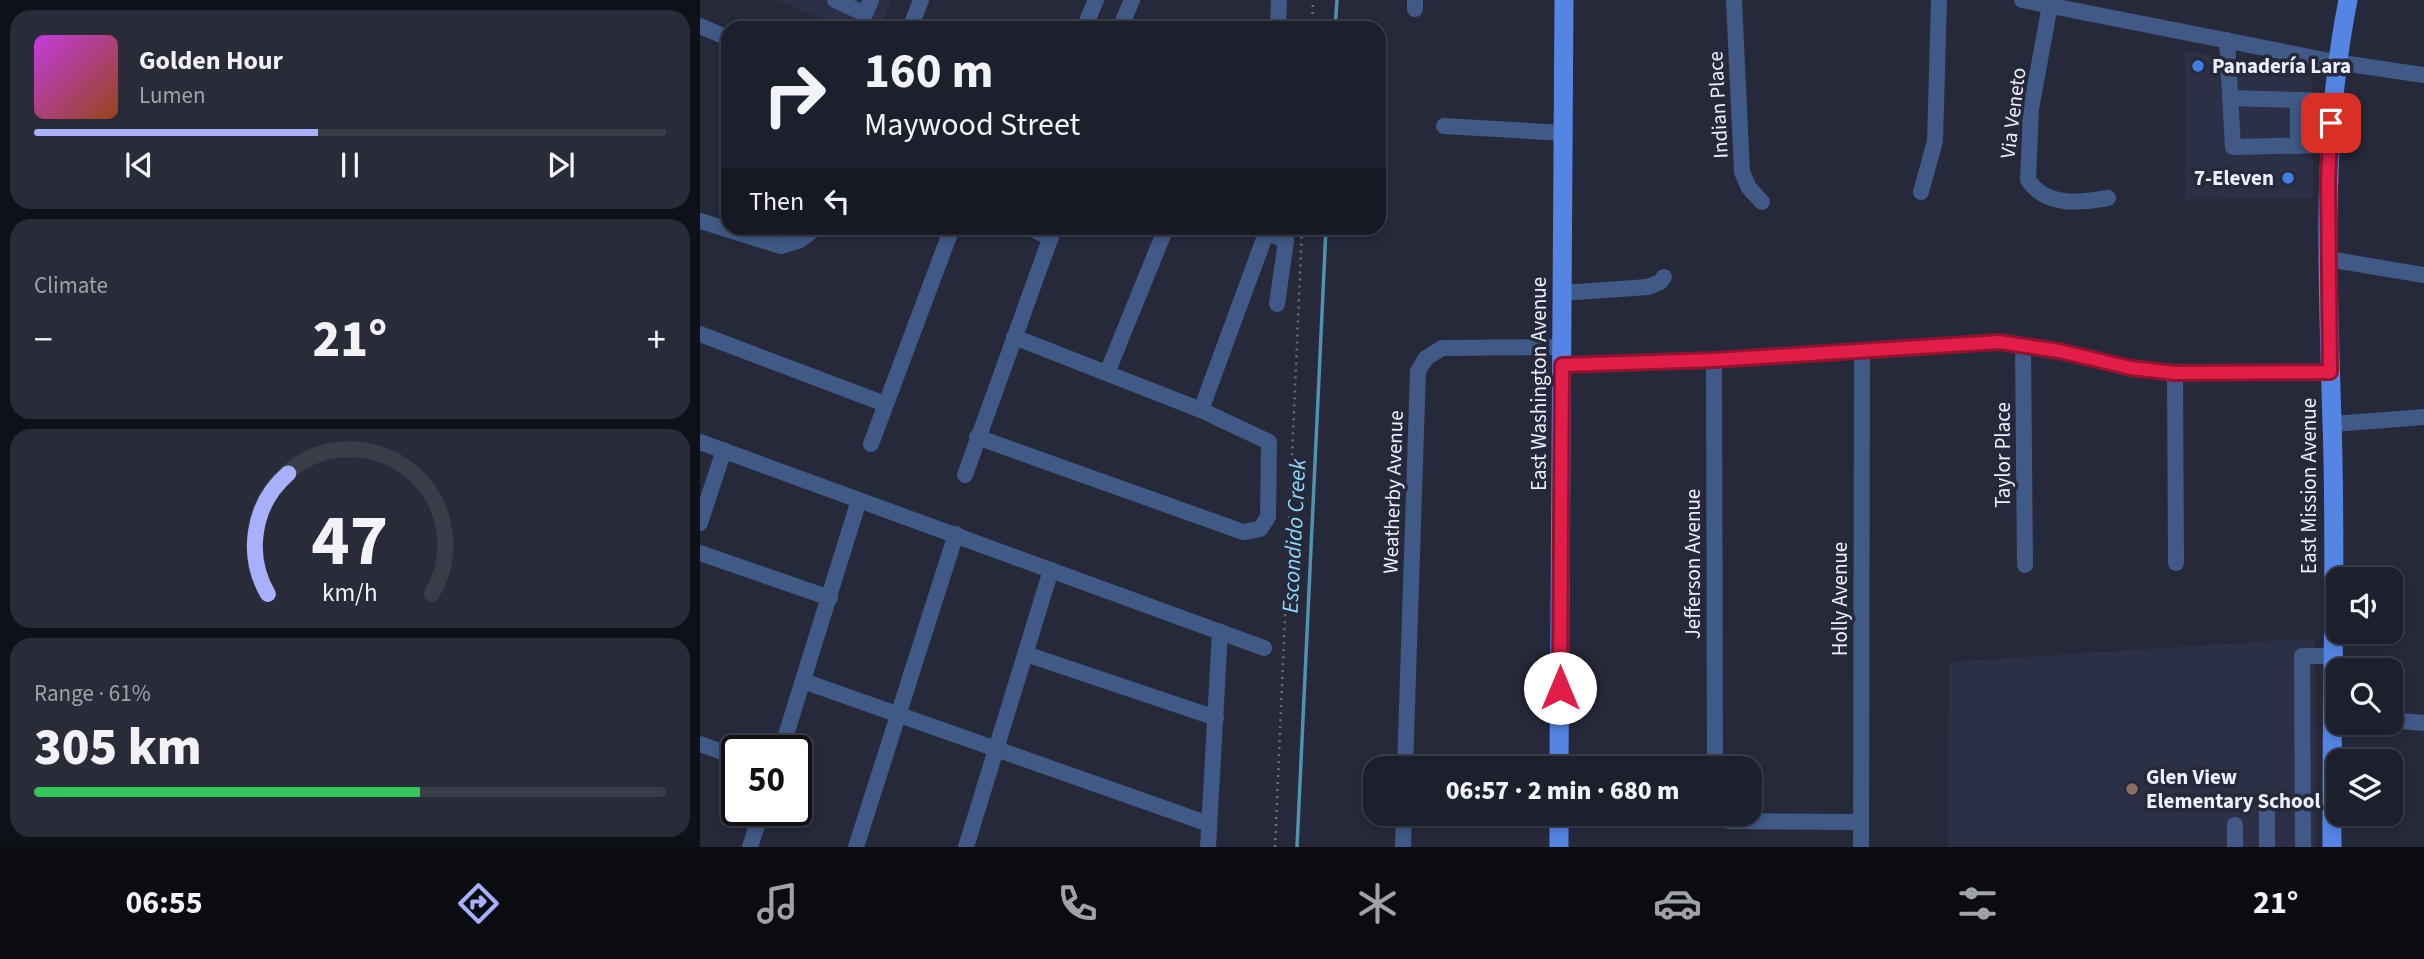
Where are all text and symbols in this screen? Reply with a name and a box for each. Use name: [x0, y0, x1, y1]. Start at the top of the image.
text: 160 m: [864, 37, 993, 107]
text: Golden Hour: [139, 42, 283, 79]
icon: right: [749, 49, 840, 140]
street label: Indian Place: [1700, 51, 1736, 159]
place label: Panadería Lara: [2212, 51, 2351, 81]
marker: Panadería Lara: [2190, 58, 2206, 74]
street label: Via Veneto: [1993, 66, 2033, 160]
text: Lumen: [139, 79, 206, 112]
pin: [2301, 93, 2361, 153]
text: Maywood Street: [864, 102, 1080, 148]
icon: arrive: [2312, 104, 2350, 142]
icon: previous: [120, 146, 158, 184]
icon: pause: [331, 146, 369, 184]
icon: next: [542, 146, 580, 184]
place label: 7-Eleven: [2194, 163, 2274, 193]
marker: 7-Eleven: [2280, 170, 2296, 186]
icon: left: [818, 182, 856, 220]
text: Then: [749, 183, 804, 220]
text: Climate: [34, 269, 108, 302]
street label: East Washington Avenue: [1524, 277, 1554, 491]
text: 21°: [313, 303, 387, 377]
text: −: [34, 313, 53, 367]
text: +: [647, 313, 666, 367]
street label: East Mission Avenue: [2294, 398, 2324, 574]
street label: Taylor Place: [1988, 402, 2018, 508]
street label: Weatherby Avenue: [1375, 410, 1411, 574]
water label: Escondido Creek: [1273, 457, 1315, 614]
street label: Jefferson Avenue: [1678, 489, 1708, 639]
text: 47: [312, 490, 388, 594]
street label: Holly Avenue: [1825, 542, 1855, 656]
map controls: [2326, 567, 2403, 826]
button: sound: [2326, 567, 2403, 644]
text: km/h: [322, 575, 378, 611]
position arrow: [1523, 651, 1597, 725]
button: search: [2326, 658, 2403, 735]
text: Range · 61%: [34, 677, 151, 710]
text: 305 km: [34, 711, 202, 785]
speed limit sign: 50: [721, 735, 812, 826]
button: layers: [2326, 749, 2403, 826]
place label: Glen View Elementary School: [2146, 762, 2320, 816]
text: 06:57 · 2 min · 680 m: [1446, 772, 1679, 809]
marker: Glen View Elementary School: [2124, 781, 2140, 797]
icon: directions: [454, 879, 503, 928]
icon: music: [753, 879, 802, 928]
icon: phone: [1053, 879, 1102, 928]
icon: climate: [1353, 879, 1402, 928]
icon: car: [1653, 879, 1702, 928]
icon: filters: [1953, 879, 2002, 928]
text: 06:55: [125, 880, 203, 926]
text: 21°: [2253, 880, 2298, 926]

